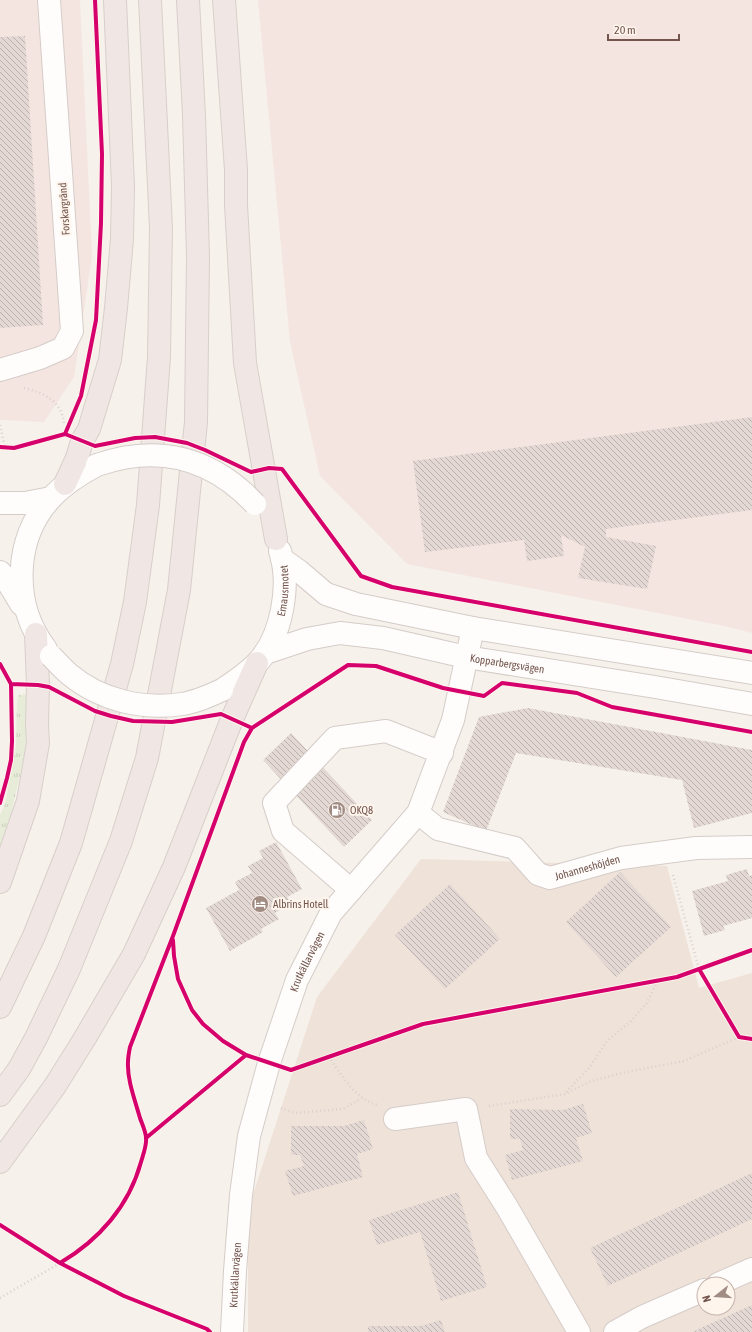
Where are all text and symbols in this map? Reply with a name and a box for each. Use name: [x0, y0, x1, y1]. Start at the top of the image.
scale bar: [608, 16, 679, 42]
text: 20 m: [614, 23, 636, 37]
street label: Forskargränd: [56, 182, 72, 236]
street label: Emausmotet: [275, 564, 291, 617]
street label: Kopparbergsvägen: [469, 652, 545, 675]
fuel station icon: OKQ8: [327, 800, 347, 820]
place label: OKQ8: [350, 804, 373, 816]
street label: Johanneshöjden: [553, 853, 621, 882]
hotel icon: Albrins Hotell: [250, 894, 270, 914]
place label: Albrins Hotell: [273, 898, 329, 910]
street label: Krutkällarvägen: [287, 929, 327, 993]
street label: Krutkällarvägen: [227, 1242, 243, 1308]
north arrow: [696, 1276, 736, 1316]
text: N: [700, 1294, 713, 1304]

